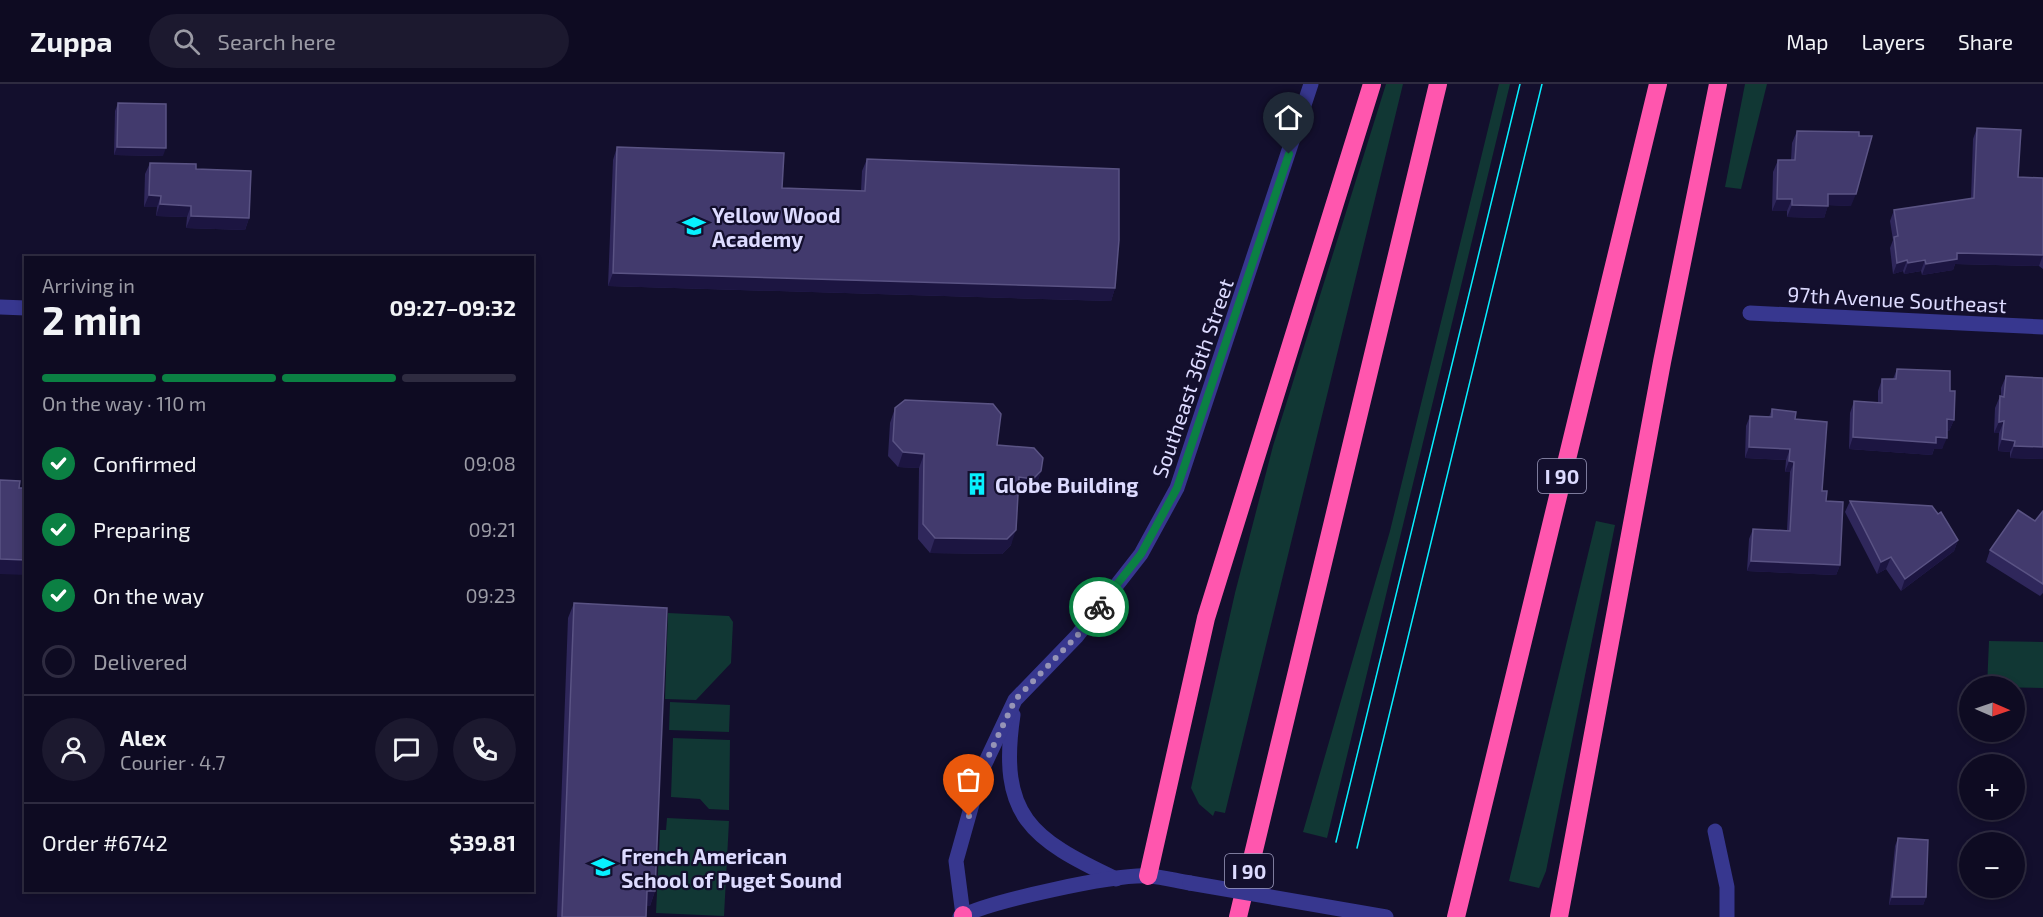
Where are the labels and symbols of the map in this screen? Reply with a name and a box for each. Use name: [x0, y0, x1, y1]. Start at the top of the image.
pin: [1263, 92, 1314, 154]
place label: Yellow Wood Academy: [712, 202, 841, 252]
school or university icon: Yellow Wood Academy: [681, 213, 707, 239]
street label: Southeast 36th Street: [1146, 275, 1238, 481]
street label: 97th Avenue Southeast: [1787, 281, 2007, 317]
road number: I 90: [1538, 459, 1586, 493]
building icon: Globe Building: [964, 471, 990, 497]
place label: Globe Building: [995, 472, 1138, 497]
courier: [1069, 577, 1129, 637]
north arrow: [1959, 676, 2025, 742]
pin: [943, 754, 994, 816]
place label: French American School of Puget Sound: [621, 843, 842, 892]
school or university icon: French American School of Puget Sound: [590, 854, 616, 880]
road number: I 90: [1225, 854, 1273, 888]

